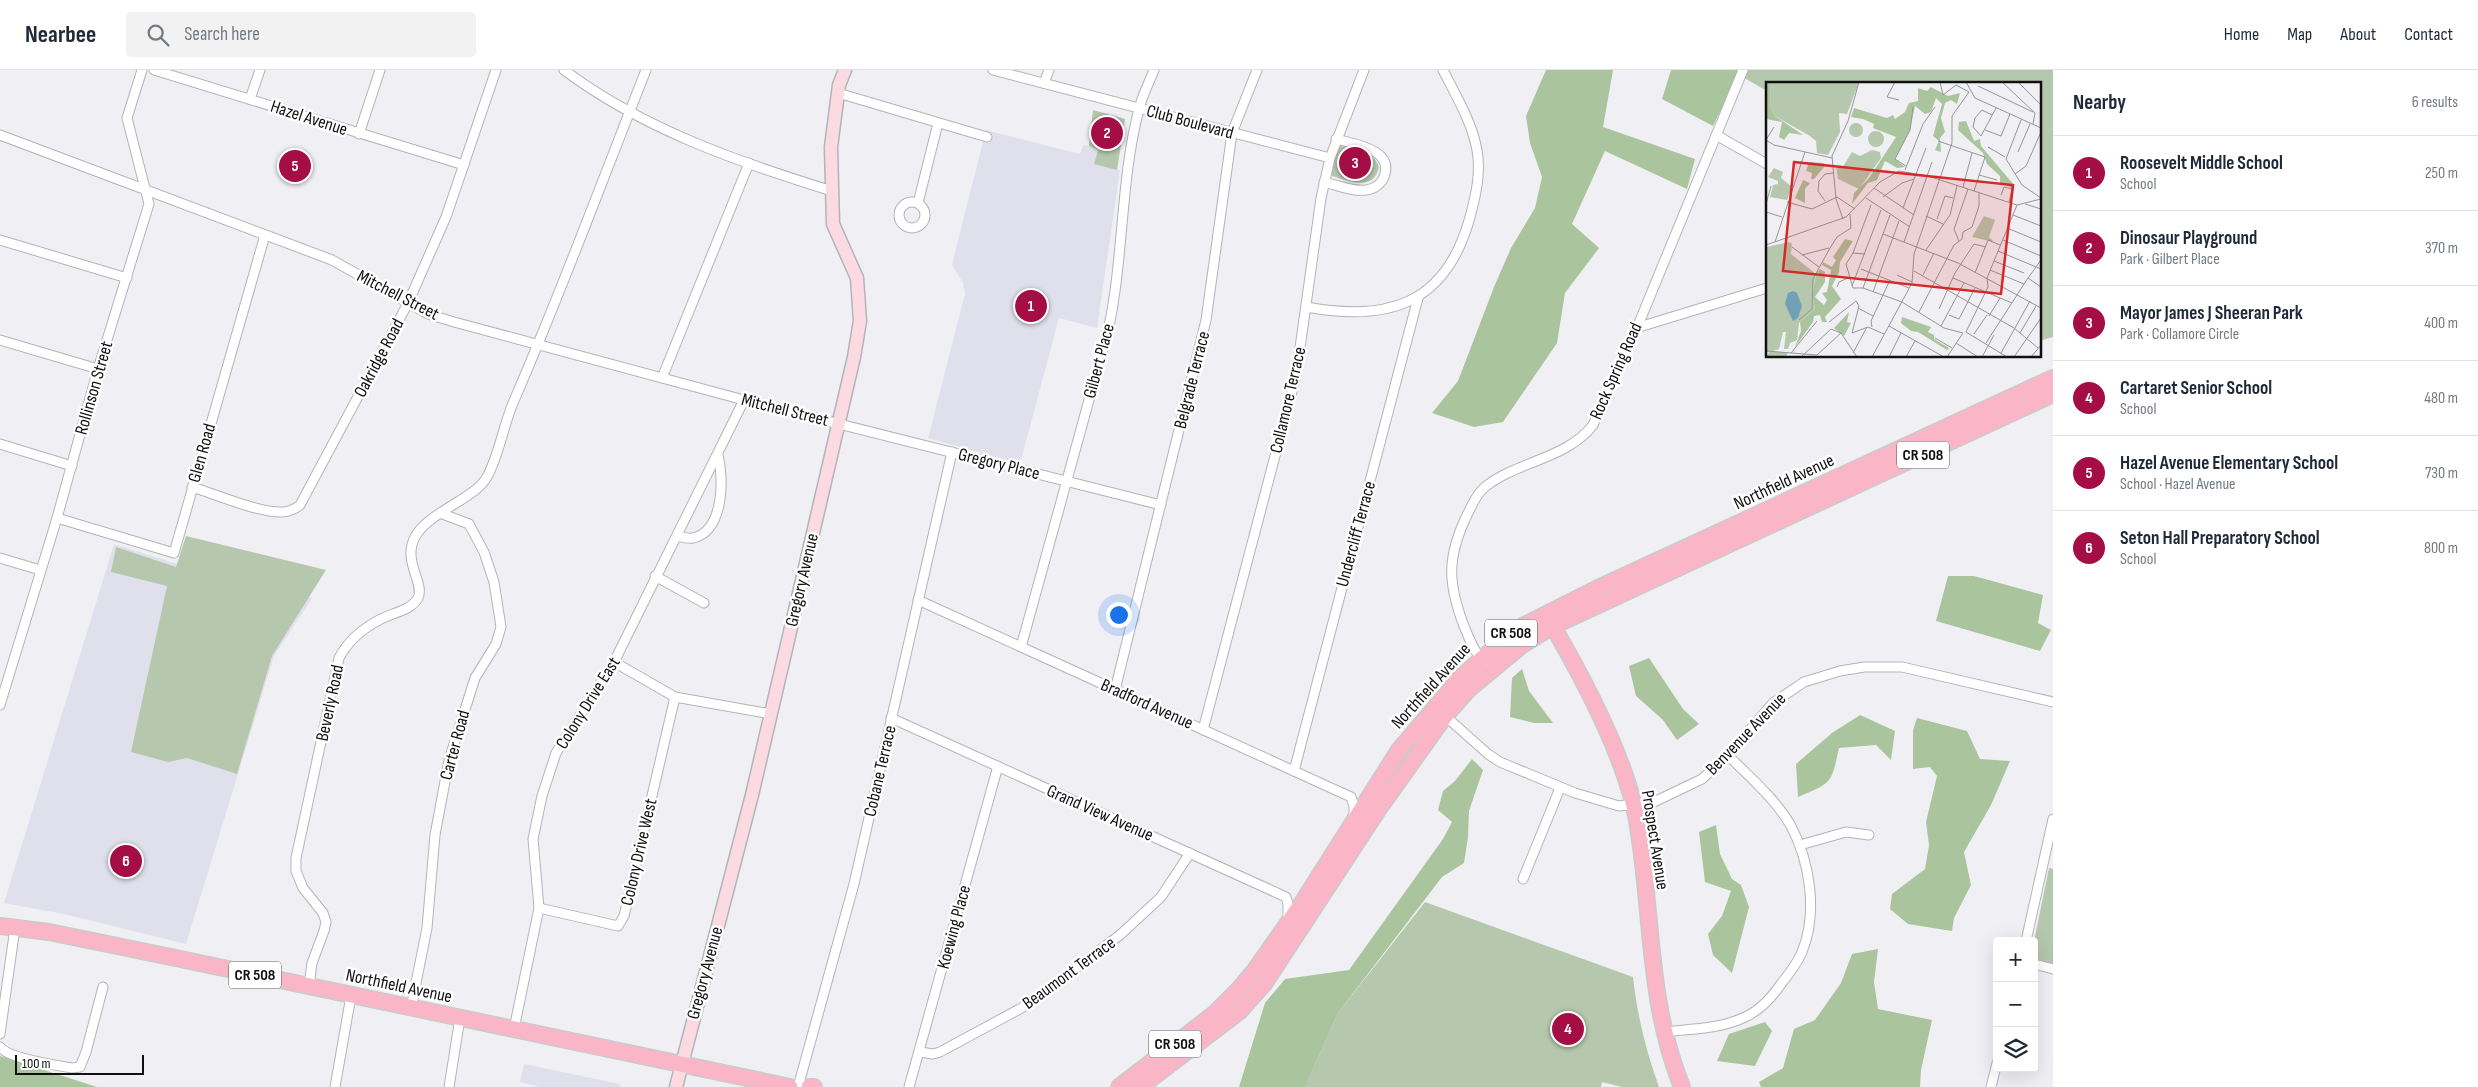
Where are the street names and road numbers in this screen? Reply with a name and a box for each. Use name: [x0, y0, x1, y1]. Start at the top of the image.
street label: Hazel Avenue: [268, 96, 350, 140]
street label: Club Boulevard: [1144, 100, 1236, 144]
street label: Mitchell Street: [354, 265, 443, 325]
street label: Oakridge Road: [350, 315, 408, 401]
street label: Rock Spring Road: [1585, 319, 1647, 423]
street label: Gilbert Place: [1079, 321, 1119, 401]
street label: Belgrade Terrace: [1170, 329, 1214, 431]
street label: Rollinson Street: [71, 338, 117, 437]
street label: Collamore Terrace: [1266, 345, 1310, 455]
street label: Mitchell Street: [739, 389, 831, 431]
street label: Glen Road: [184, 421, 220, 485]
road number: CR 508: [1897, 442, 1949, 468]
street label: Gregory Place: [956, 444, 1042, 484]
street label: Northfield Avenue: [1731, 450, 1837, 514]
street label: Undercliff Terrace: [1332, 479, 1380, 589]
street label: Gregory Avenue: [781, 531, 823, 629]
road number: CR 508: [1485, 620, 1537, 646]
street label: Northfield Avenue: [1387, 639, 1475, 733]
street label: Colony Drive East: [551, 653, 625, 753]
street label: Beverly Road: [312, 663, 348, 743]
street label: Bradford Avenue: [1098, 674, 1196, 734]
street label: Benvenue Avenue: [1702, 688, 1790, 780]
street label: Carter Road: [436, 708, 474, 782]
street label: Cobane Terrace: [859, 723, 901, 819]
street label: Grand View Avenue: [1043, 780, 1157, 846]
street label: Prospect Avenue: [1637, 789, 1673, 891]
street label: Colony Drive West: [616, 796, 662, 908]
street label: Koewing Place: [933, 883, 975, 971]
street label: Gregory Avenue: [683, 924, 727, 1022]
street label: Beaumont Terrace: [1018, 932, 1120, 1014]
road number: CR 508: [229, 962, 281, 988]
street label: Northfield Avenue: [344, 964, 454, 1008]
road number: CR 508: [1149, 1031, 1201, 1058]

